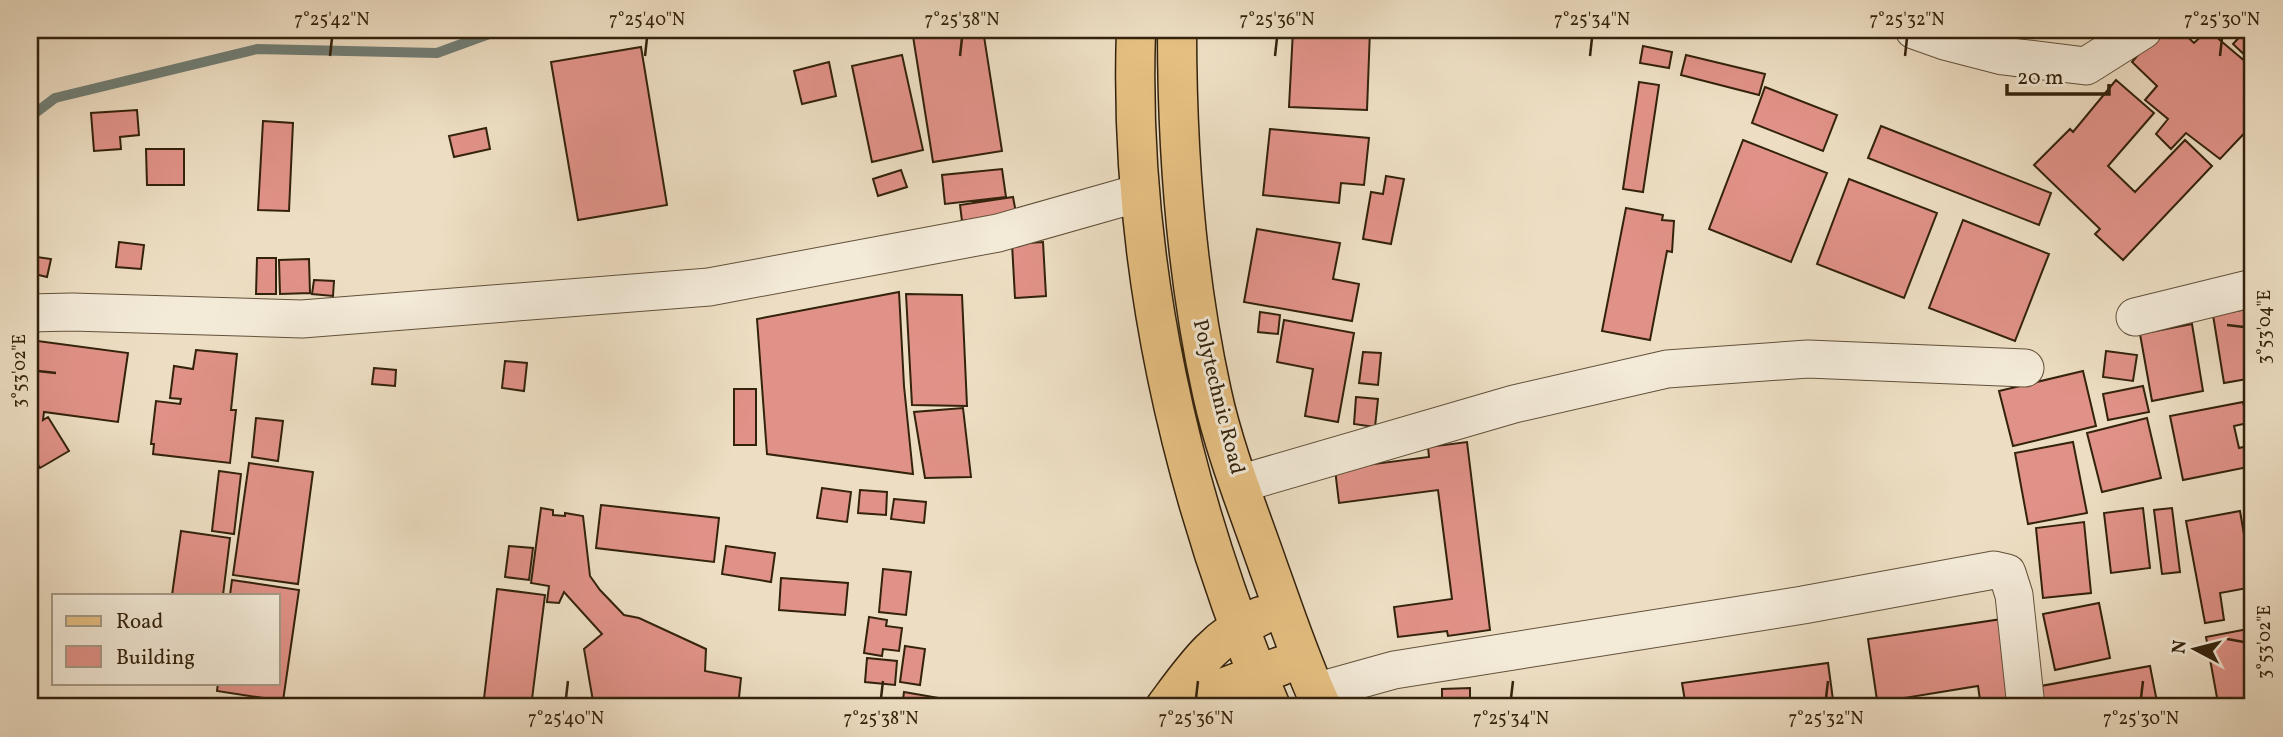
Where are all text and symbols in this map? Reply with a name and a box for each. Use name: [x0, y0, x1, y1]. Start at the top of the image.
text: 7°25'42"N: [294, 8, 370, 33]
text: 7°25'40"N: [609, 8, 685, 33]
text: 7°25'38"N: [924, 8, 1000, 33]
text: 7°25'36"N: [1239, 8, 1315, 33]
text: 7°25'34"N: [1554, 8, 1630, 33]
text: 7°25'32"N: [1869, 8, 1945, 33]
text: 7°25'30"N: [2184, 8, 2260, 33]
scale bar: [2007, 52, 2108, 96]
text: 20 m: [2017, 64, 2063, 93]
text: 3°53'04"E: [2253, 290, 2278, 364]
street label: Polytechnic Road: [1185, 316, 1251, 478]
text: 3°53'02"E: [8, 334, 33, 408]
legend: [52, 594, 280, 684]
text: 3°53'02"E: [2253, 605, 2278, 679]
text: Road: [116, 608, 163, 637]
north arrow: [2160, 614, 2230, 684]
text: N: [2166, 639, 2194, 656]
text: Building: [116, 644, 195, 673]
text: 7°25'40"N: [528, 707, 604, 732]
text: 7°25'38"N: [843, 707, 919, 732]
text: 7°25'36"N: [1158, 707, 1234, 732]
text: 7°25'34"N: [1473, 707, 1549, 732]
text: 7°25'32"N: [1788, 707, 1864, 732]
text: 7°25'30"N: [2103, 707, 2179, 732]

